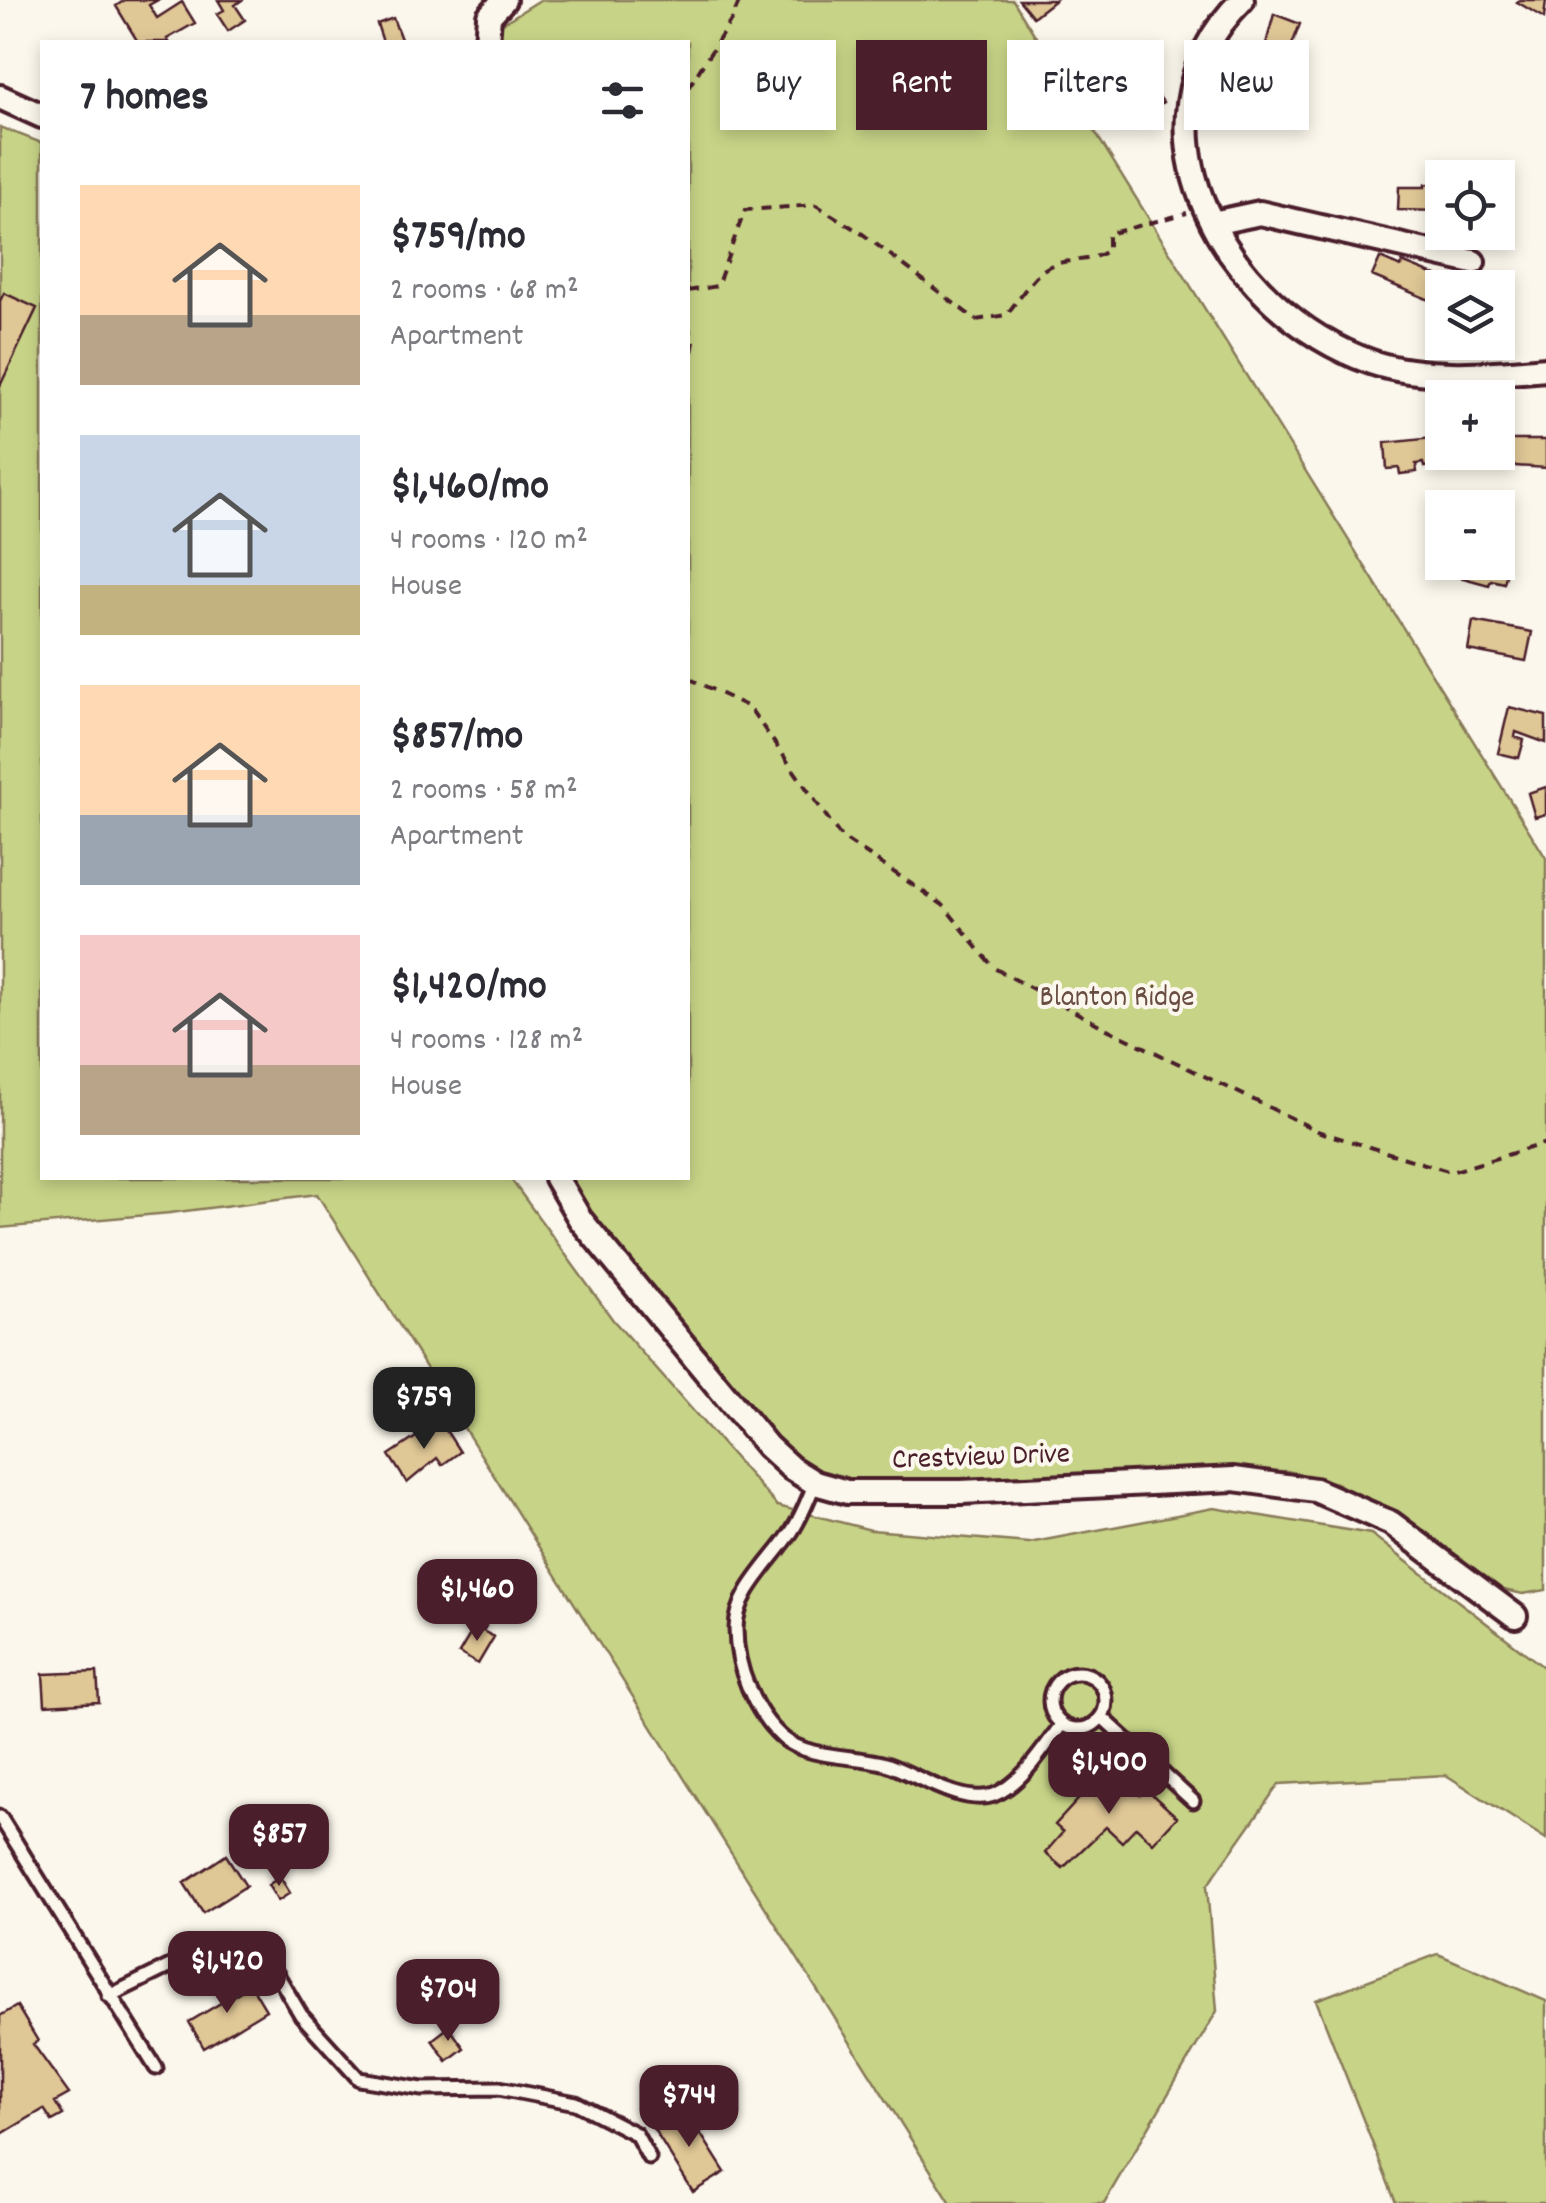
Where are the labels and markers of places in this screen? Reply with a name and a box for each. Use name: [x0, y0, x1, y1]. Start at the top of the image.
pin: $759: [365, 1367, 483, 1452]
pin: $1,460: [396, 1559, 558, 1644]
pin: $1,400: [1028, 1732, 1190, 1817]
pin: $857: [220, 1804, 338, 1889]
pin: $1,420: [146, 1931, 308, 2016]
pin: $704: [389, 1959, 507, 2044]
pin: $744: [630, 2065, 748, 2150]

